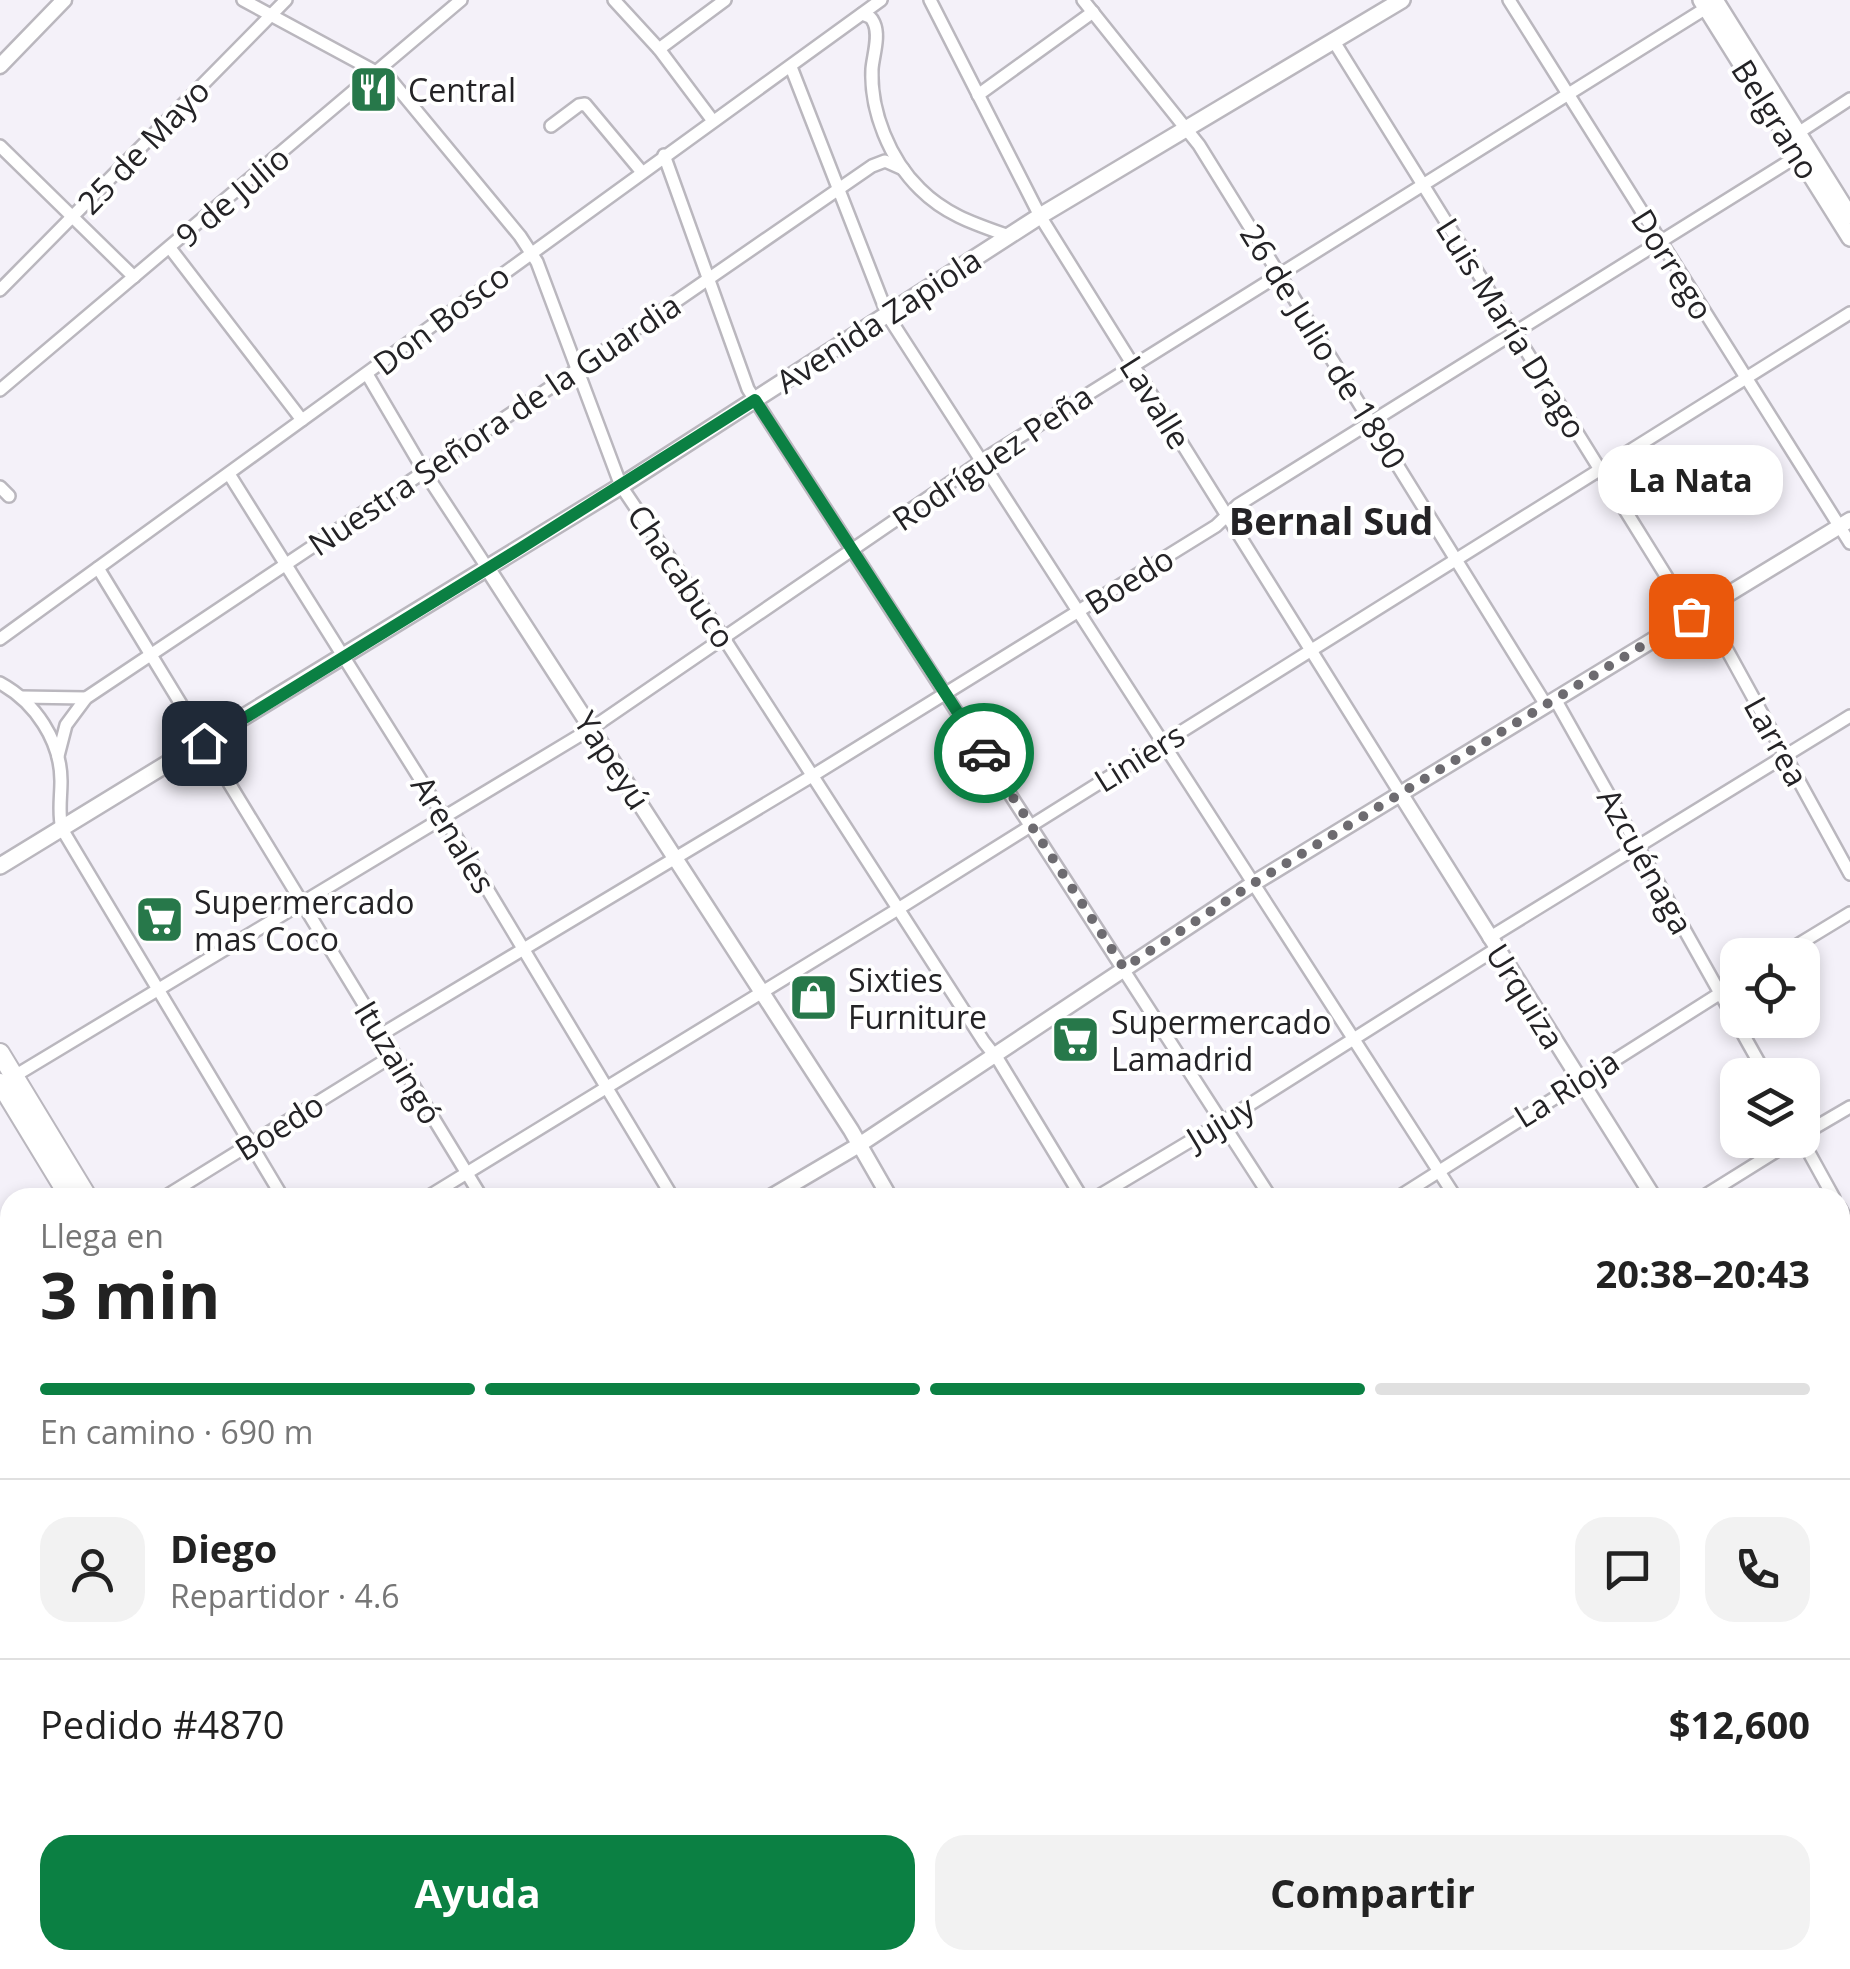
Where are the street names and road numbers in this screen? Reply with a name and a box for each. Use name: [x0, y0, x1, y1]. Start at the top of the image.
street label: Belgrano: [1722, 51, 1830, 187]
street label: 25 de Mayo: [68, 69, 218, 223]
street label: 9 de Julio: [166, 136, 298, 256]
street label: Dorrego: [1622, 200, 1724, 328]
street label: Luis María Drago: [1427, 210, 1597, 446]
street label: 26 de Julio de 1890: [1231, 215, 1417, 477]
street label: Avenida Zapiola: [767, 238, 989, 402]
street label: Don Bosco: [364, 254, 518, 384]
street label: Nuestra Señora de la Guardia: [299, 283, 689, 565]
street label: Lavalle: [1111, 347, 1201, 457]
street label: Rodríguez Peña: [884, 374, 1100, 540]
street label: Chacabuco: [618, 496, 746, 656]
street label: Boedo: [1077, 536, 1181, 624]
street label: Larrea: [1735, 688, 1819, 794]
street label: Yapeyú: [565, 703, 661, 817]
street label: Liniers: [1086, 713, 1192, 801]
street label: Arenales: [402, 767, 506, 901]
street label: Azcuénaga: [1588, 780, 1704, 942]
street label: Urquiza: [1477, 935, 1575, 1057]
street label: Ituzaingó: [345, 992, 453, 1132]
street label: La Rioja: [1506, 1039, 1626, 1137]
street label: Boedo: [227, 1082, 331, 1170]
street label: Jujuy: [1176, 1085, 1263, 1161]

